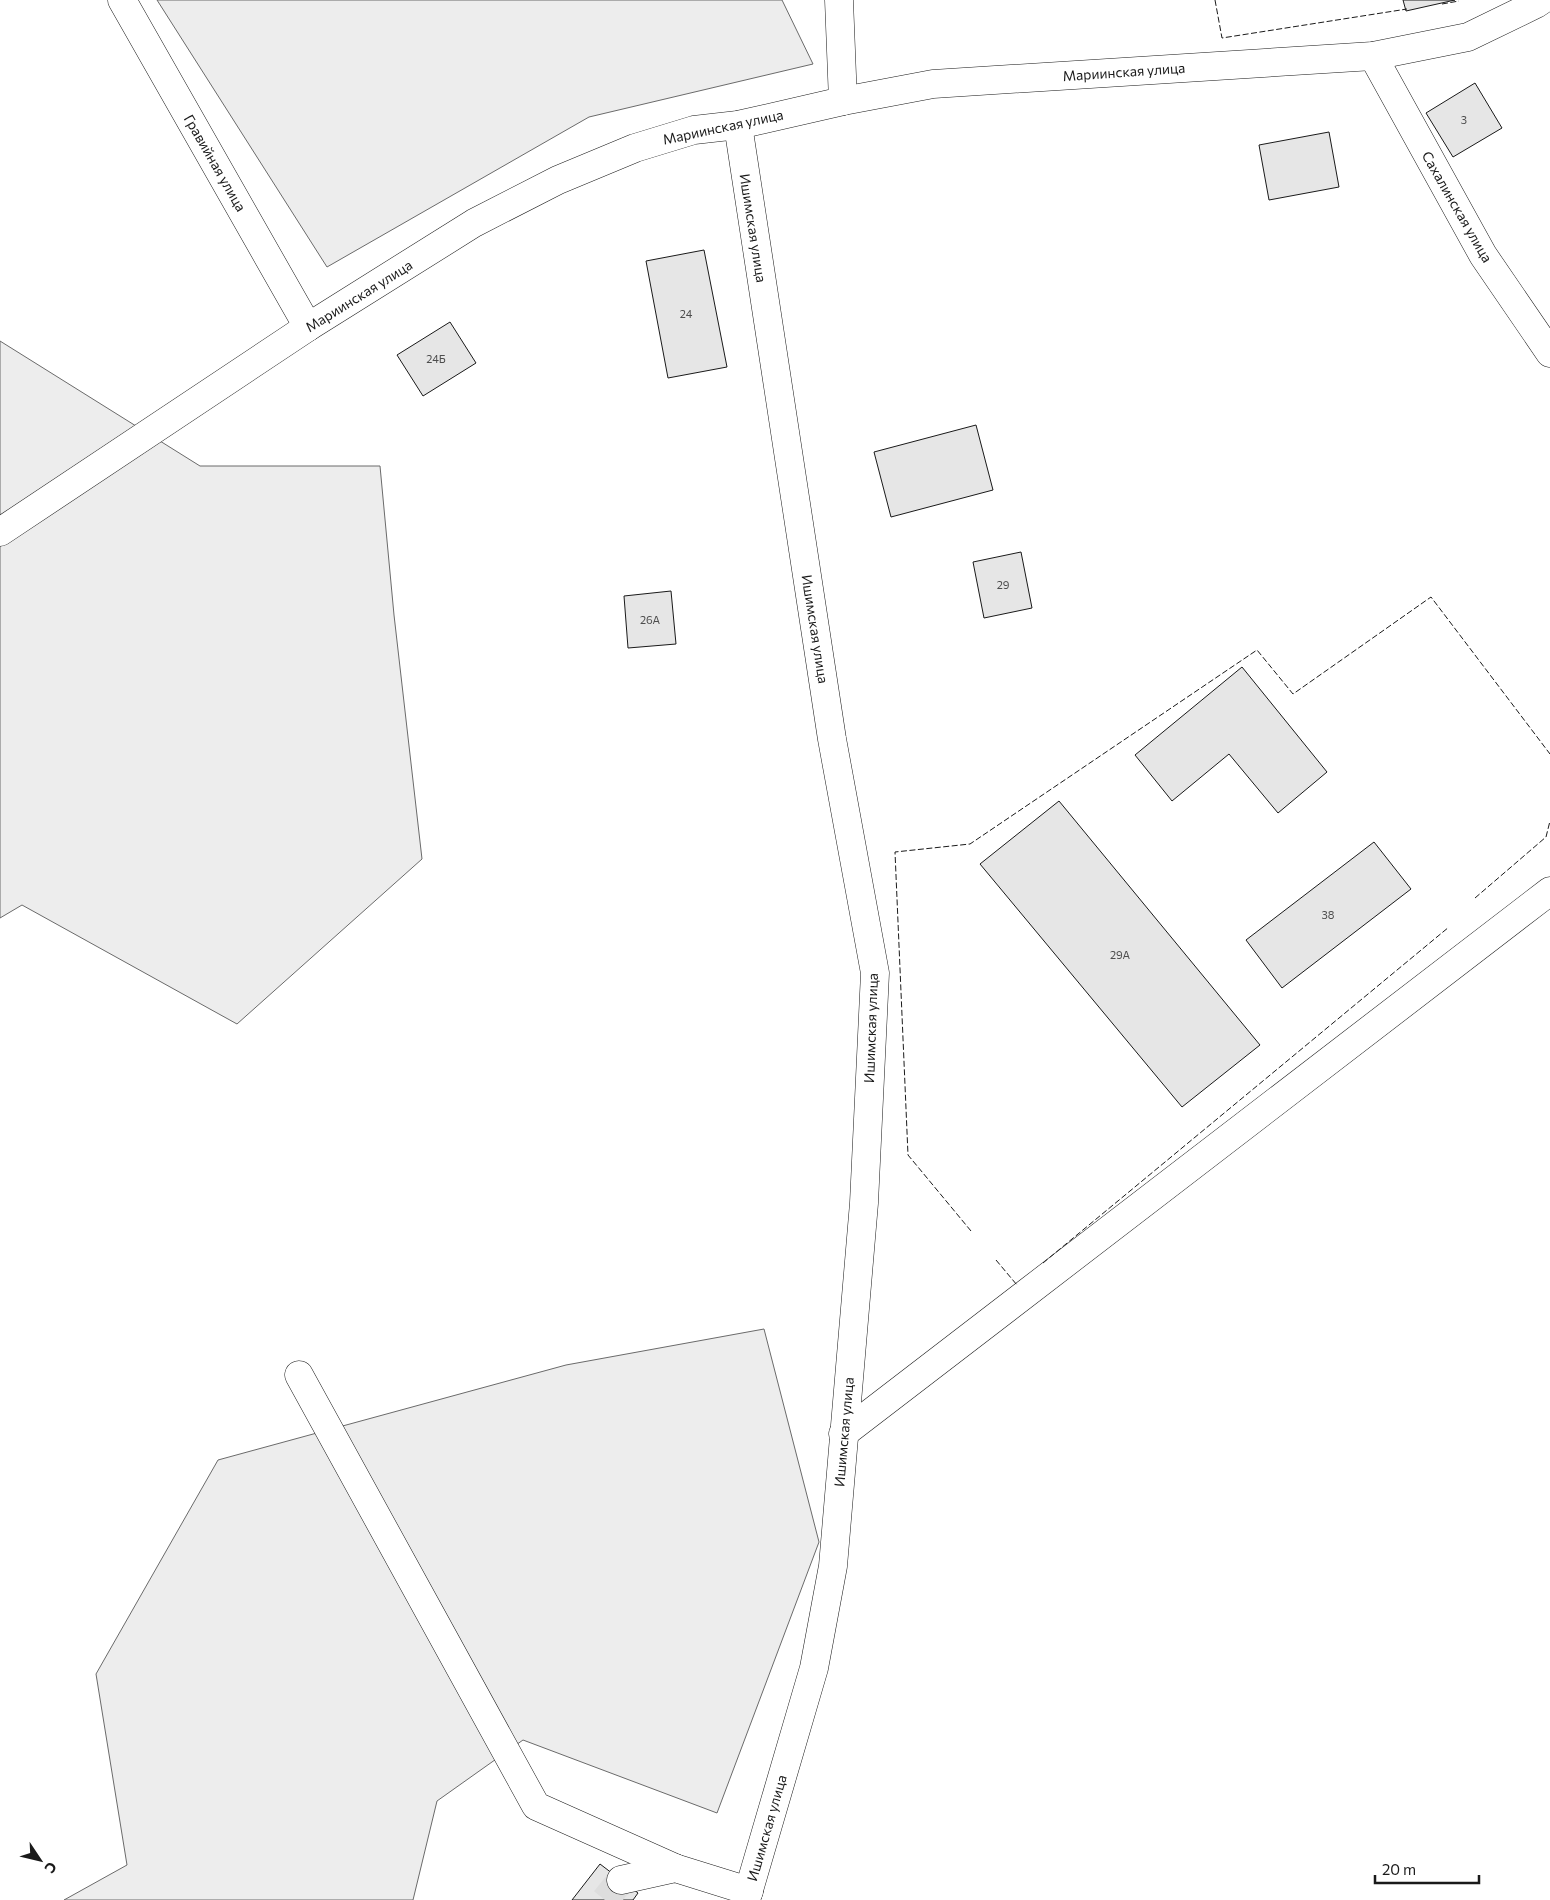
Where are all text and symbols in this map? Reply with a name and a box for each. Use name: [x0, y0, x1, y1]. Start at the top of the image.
street label: Мариинская улица: [1062, 59, 1186, 84]
street label: Мариинская улица: [661, 105, 785, 148]
street label: Гравийная улица: [181, 111, 250, 214]
house number: 3: [1461, 113, 1467, 126]
street label: Сахалинская улица: [1419, 148, 1496, 265]
street label: Ишимская улица: [736, 172, 771, 284]
street label: Мариинская улица: [302, 256, 415, 335]
house number: 24: [680, 307, 693, 320]
house number: 24Б: [426, 352, 446, 365]
street label: Ишимская улица: [798, 573, 833, 685]
house number: 29: [997, 578, 1010, 591]
house number: 26А: [640, 613, 660, 626]
house number: 38: [1322, 908, 1335, 921]
house number: 29А: [1110, 948, 1130, 961]
street label: Ишимская улица: [860, 973, 881, 1083]
street label: Ишимская улица: [830, 1376, 857, 1488]
street label: Ишимская улица: [743, 1773, 790, 1883]
north arrow: [15, 1835, 65, 1885]
scale bar: [1375, 1852, 1479, 1884]
text: С: [41, 1859, 61, 1877]
text: 20 m: [1382, 1860, 1416, 1878]

